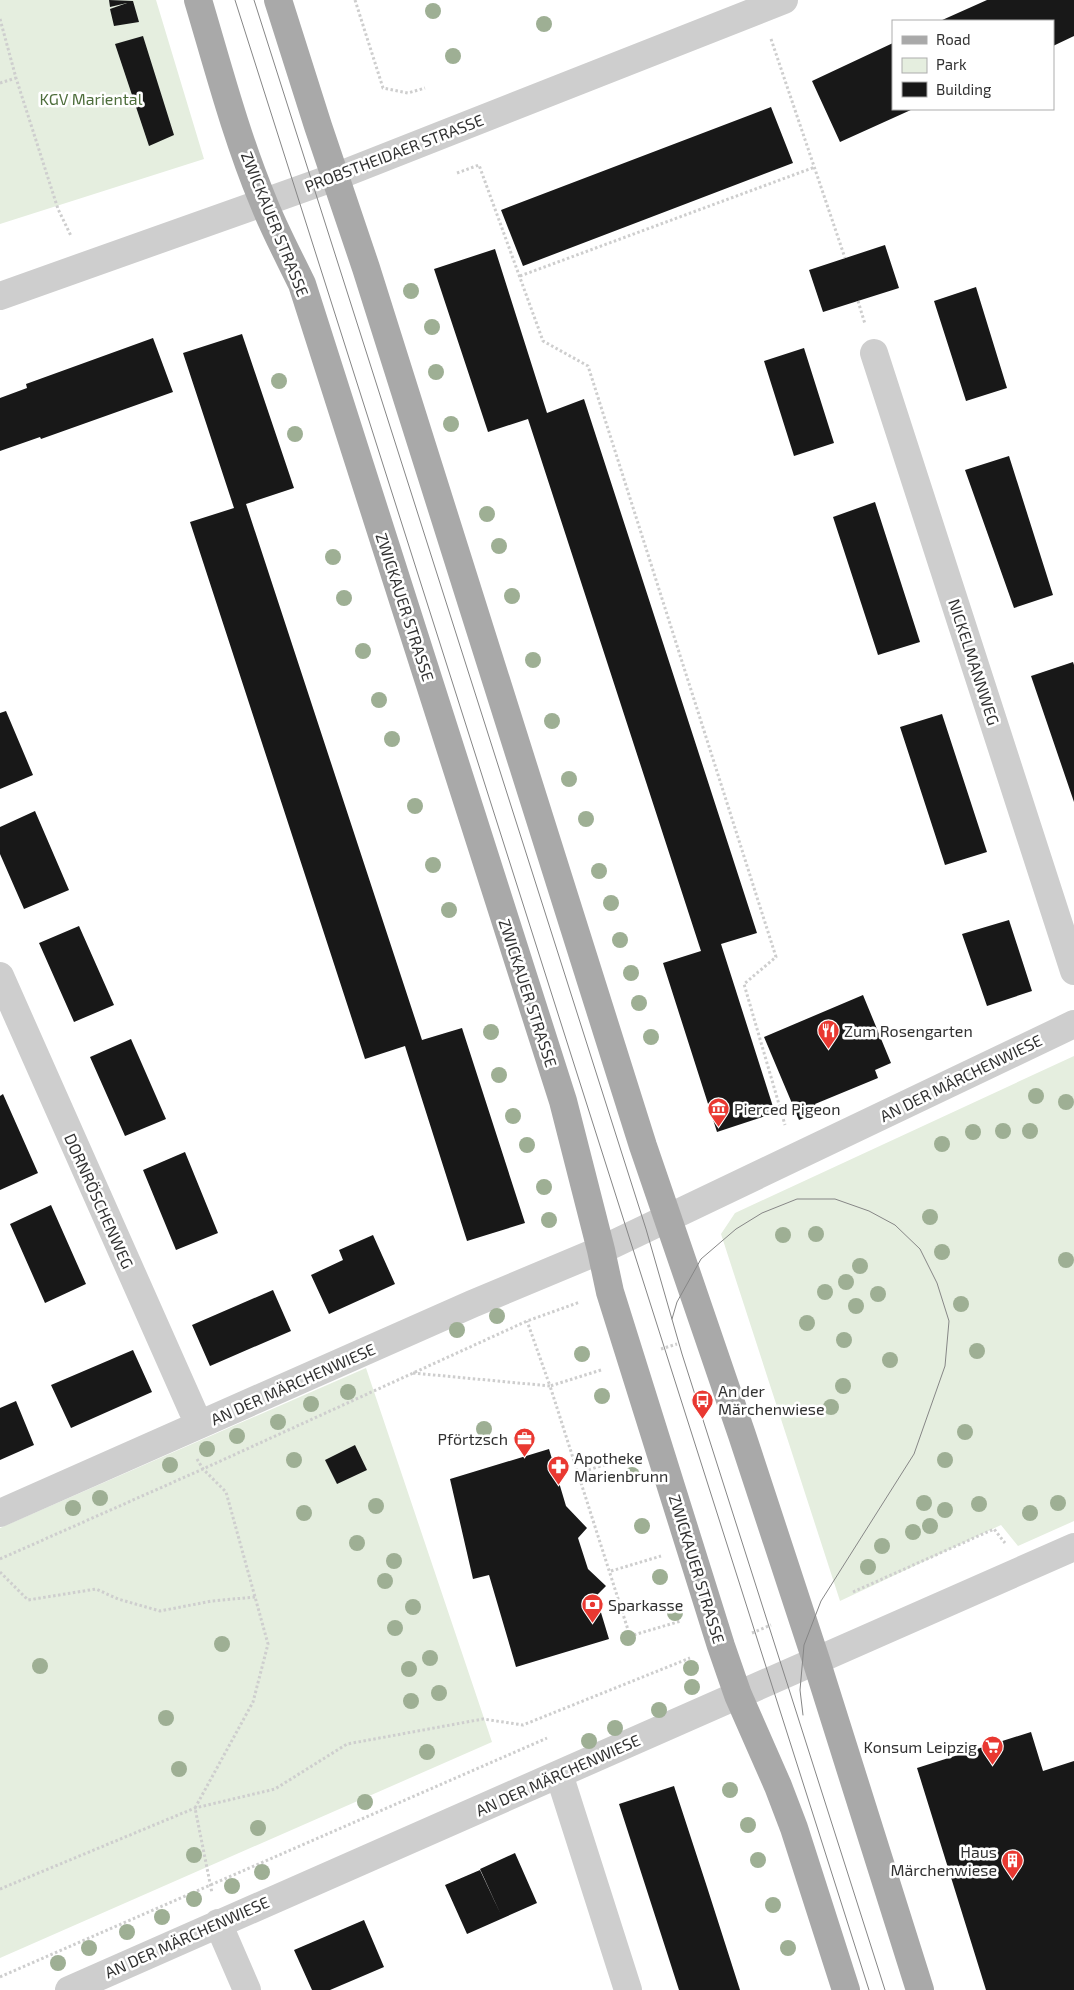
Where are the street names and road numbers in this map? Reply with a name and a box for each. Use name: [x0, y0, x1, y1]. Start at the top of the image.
street label: PROBSTHEIDAER STRASSE: [302, 110, 486, 195]
street label: ZWICKAUER STRASSE: [238, 148, 313, 299]
street label: ZWICKAUER STRASSE: [372, 530, 438, 684]
street label: NICKELMANNWEG: [945, 596, 1004, 727]
street label: ZWICKAUER STRASSE: [495, 916, 561, 1070]
street label: AN DER MÄRCHENWIESE: [877, 1030, 1045, 1125]
street label: DORNRÖSCHENWEG: [61, 1130, 138, 1271]
street label: AN DER MÄRCHENWIESE: [208, 1339, 378, 1428]
street label: ZWICKAUER STRASSE: [666, 1492, 729, 1646]
street label: AN DER MÄRCHENWIESE: [473, 1730, 643, 1819]
street label: AN DER MÄRCHENWIESE: [102, 1892, 272, 1981]

